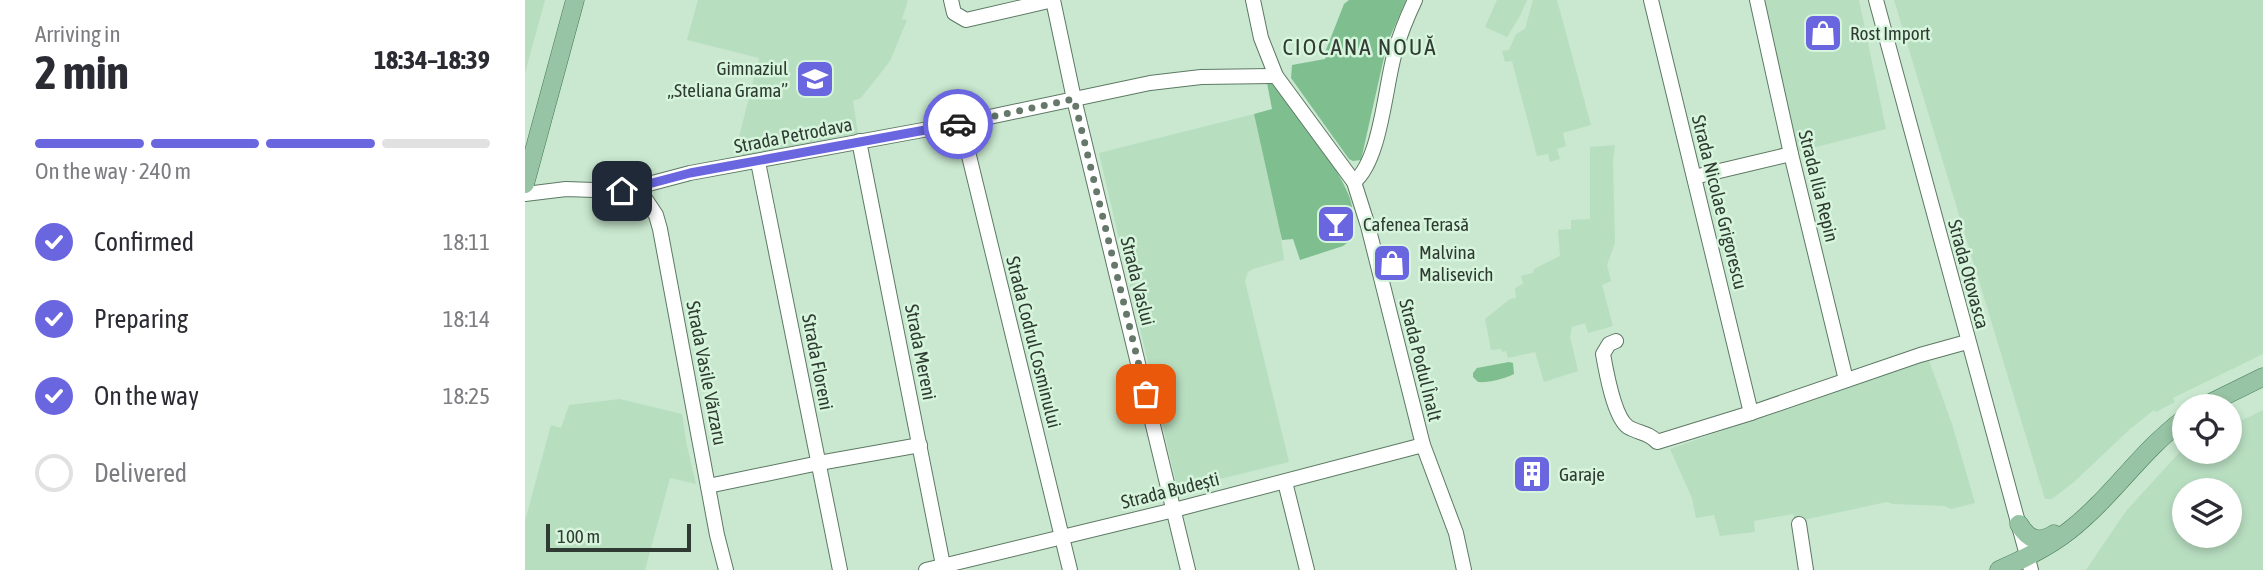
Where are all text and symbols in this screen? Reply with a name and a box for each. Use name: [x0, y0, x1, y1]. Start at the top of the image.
shop icon: Rost Import: [1802, 12, 1844, 54]
text: Arriving in: [35, 21, 121, 47]
place label: Rost Import: [1850, 22, 1931, 44]
district label: CIOCANA NOUĂ: [1282, 34, 1438, 60]
text: 18:34–18:39: [374, 45, 490, 75]
text: 2 min: [35, 46, 129, 99]
place label: Gimnaziul „Steliana Grama”: [667, 57, 788, 101]
school or university icon: Gimnaziul „Steliana Grama”: [794, 58, 836, 100]
courier: [923, 89, 993, 159]
icon: car: [939, 105, 977, 143]
street label: Strada Petrodava: [732, 113, 854, 157]
street label: Strada Nicolae Grigorescu: [1688, 113, 1752, 291]
street label: Strada Ilia Repin: [1794, 128, 1844, 244]
text: On the way · 240 m: [35, 158, 191, 184]
pin: [592, 161, 652, 221]
icon: home: [603, 172, 641, 210]
bar icon: Cafenea Terasă: [1315, 203, 1357, 245]
place label: Cafenea Terasă: [1363, 213, 1469, 235]
street label: Strada Otovasca: [1944, 217, 1994, 331]
icon: check: [35, 223, 73, 261]
text: Confirmed: [94, 227, 194, 257]
text: 18:11: [443, 229, 490, 255]
street label: Strada Vaslui: [1116, 234, 1160, 328]
place label: Malvina Malisevich: [1419, 241, 1494, 285]
shop icon: Malvina Malisevich: [1371, 242, 1413, 284]
street label: Strada Codrul Cosminului: [1002, 254, 1066, 430]
street label: Strada Podul Înalt: [1395, 297, 1447, 423]
street label: Strada Vasile Vărzaru: [682, 299, 732, 447]
icon: check: [35, 300, 73, 338]
street label: Strada Mereni: [901, 302, 941, 402]
text: Preparing: [94, 304, 188, 334]
text: 18:14: [443, 306, 490, 332]
street label: Strada Floreni: [798, 312, 838, 412]
pin: [1116, 364, 1176, 424]
icon: bag: [1127, 375, 1165, 413]
icon: check: [35, 377, 73, 415]
text: On the way: [94, 381, 199, 411]
text: 18:25: [443, 383, 490, 409]
map controls: [2172, 394, 2242, 548]
button: locate: [2172, 394, 2242, 464]
building icon: Garaje: [1511, 453, 1553, 495]
text: Delivered: [94, 458, 187, 488]
place label: Garaje: [1559, 463, 1605, 485]
street label: Strada Budești: [1119, 467, 1221, 513]
button: layers: [2172, 478, 2242, 548]
scale bar: [546, 521, 691, 553]
text: 100 m: [557, 525, 600, 547]

